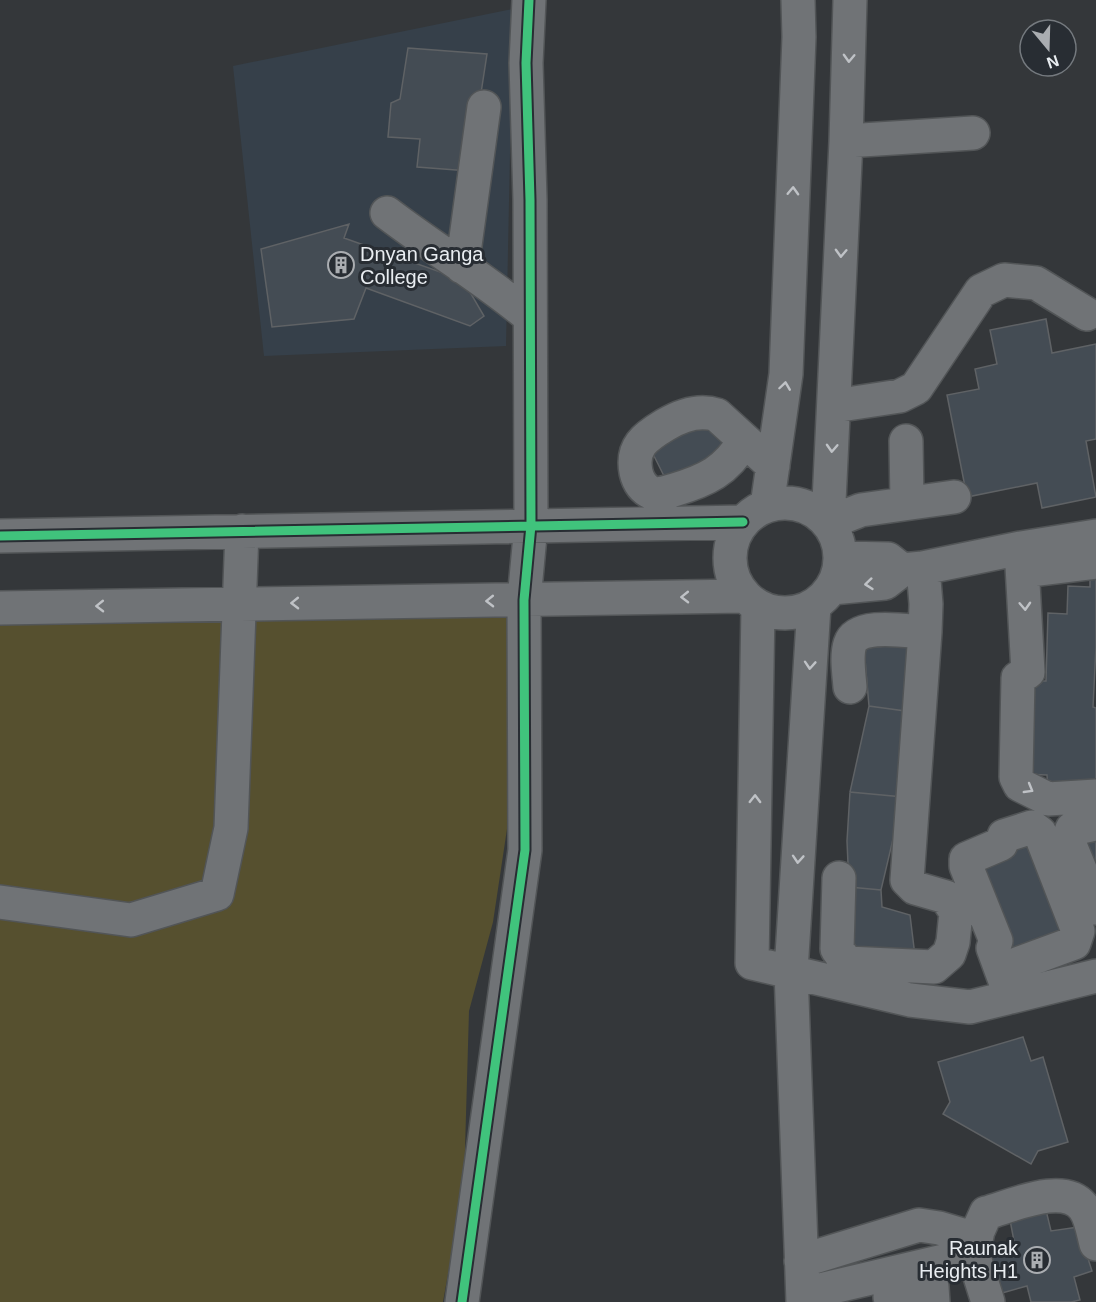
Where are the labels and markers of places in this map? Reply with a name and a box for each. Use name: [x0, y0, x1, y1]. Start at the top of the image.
place label: Dnyan Ganga College: [360, 243, 484, 288]
building icon: Dnyan Ganga College: [326, 250, 356, 280]
place label: Raunak Heights H1: [919, 1237, 1019, 1282]
building icon: Raunak Heights H1: [1022, 1245, 1052, 1275]

